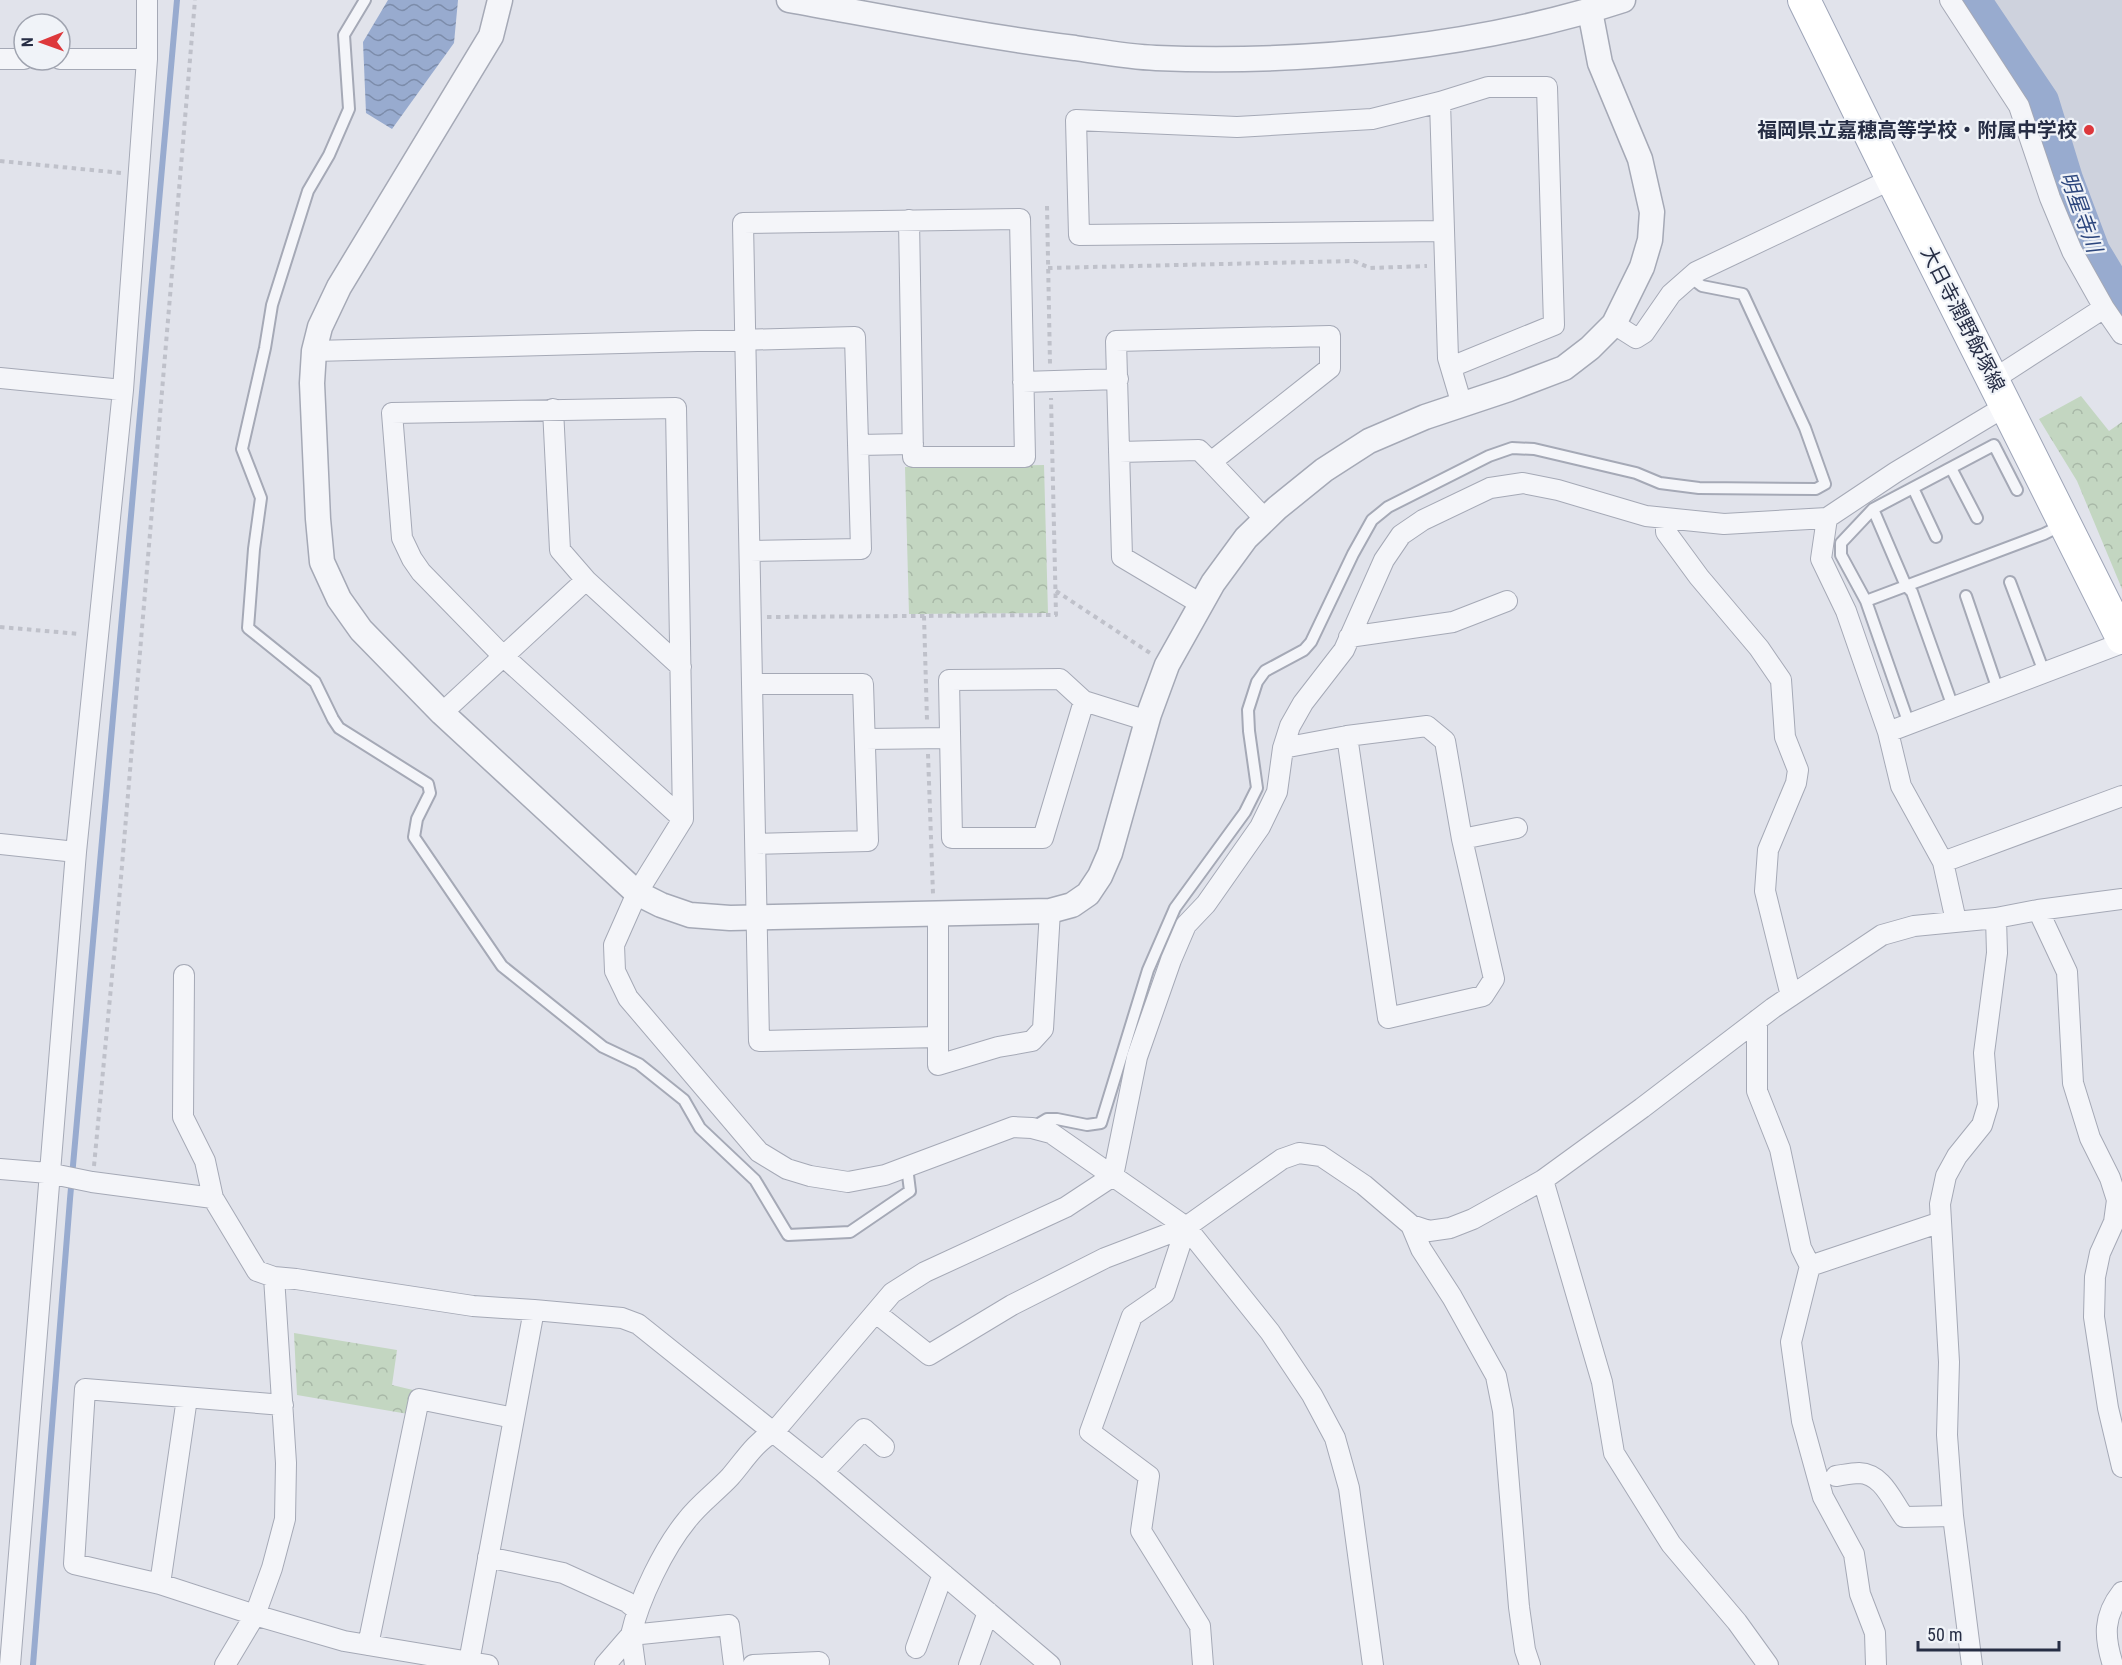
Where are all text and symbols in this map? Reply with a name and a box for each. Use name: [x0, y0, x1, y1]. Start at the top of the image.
north arrow: [12, 12, 72, 72]
text: N: [18, 37, 37, 47]
place label: 福岡県立嘉穂高等学校・附属中学校: [1757, 118, 2077, 142]
marker: 福岡県立嘉穂高等学校・附属中学校: [2082, 123, 2096, 137]
water label: 明星寺川: [2055, 168, 2107, 257]
street label: 大日寺潤野飯塚線: [1916, 242, 2010, 396]
scale bar: [1918, 1614, 2059, 1652]
text: 50 m: [1927, 1624, 1962, 1645]

